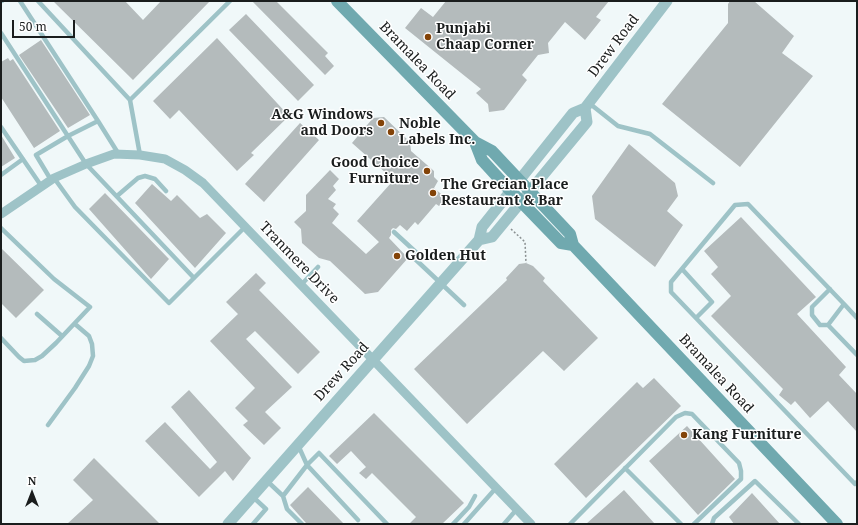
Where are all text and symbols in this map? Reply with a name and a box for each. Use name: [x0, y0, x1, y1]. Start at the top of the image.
scale bar: [14, 12, 77, 38]
street label: Drew Road: [585, 12, 643, 80]
text: 50 m: [19, 18, 47, 35]
street label: Bramalea Road: [376, 19, 458, 103]
place label: Punjabi Chaap Corner: [436, 21, 534, 54]
marker: Punjabi Chaap Corner: [423, 32, 433, 42]
place label: A&G Windows and Doors: [271, 107, 373, 140]
place label: Noble Labels Inc.: [399, 116, 475, 148]
marker: A&G Windows and Doors: [376, 118, 386, 128]
marker: Noble Labels Inc.: [386, 127, 396, 137]
place label: Good Choice Furniture: [331, 155, 419, 188]
marker: Good Choice Furniture: [422, 166, 432, 176]
place label: The Grecian Place Restaurant & Bar: [441, 177, 569, 210]
marker: The Grecian Place Restaurant & Bar: [428, 188, 438, 198]
street label: Tranmere Drive: [256, 219, 342, 307]
place label: Golden Hut: [405, 248, 486, 264]
marker: Golden Hut: [392, 251, 402, 261]
street label: Bramalea Road: [675, 331, 757, 417]
street label: Drew Road: [311, 339, 373, 405]
place label: Kang Furniture: [692, 427, 801, 443]
marker: Kang Furniture: [679, 430, 689, 440]
north arrow: [12, 473, 52, 513]
text: N: [28, 473, 36, 488]

